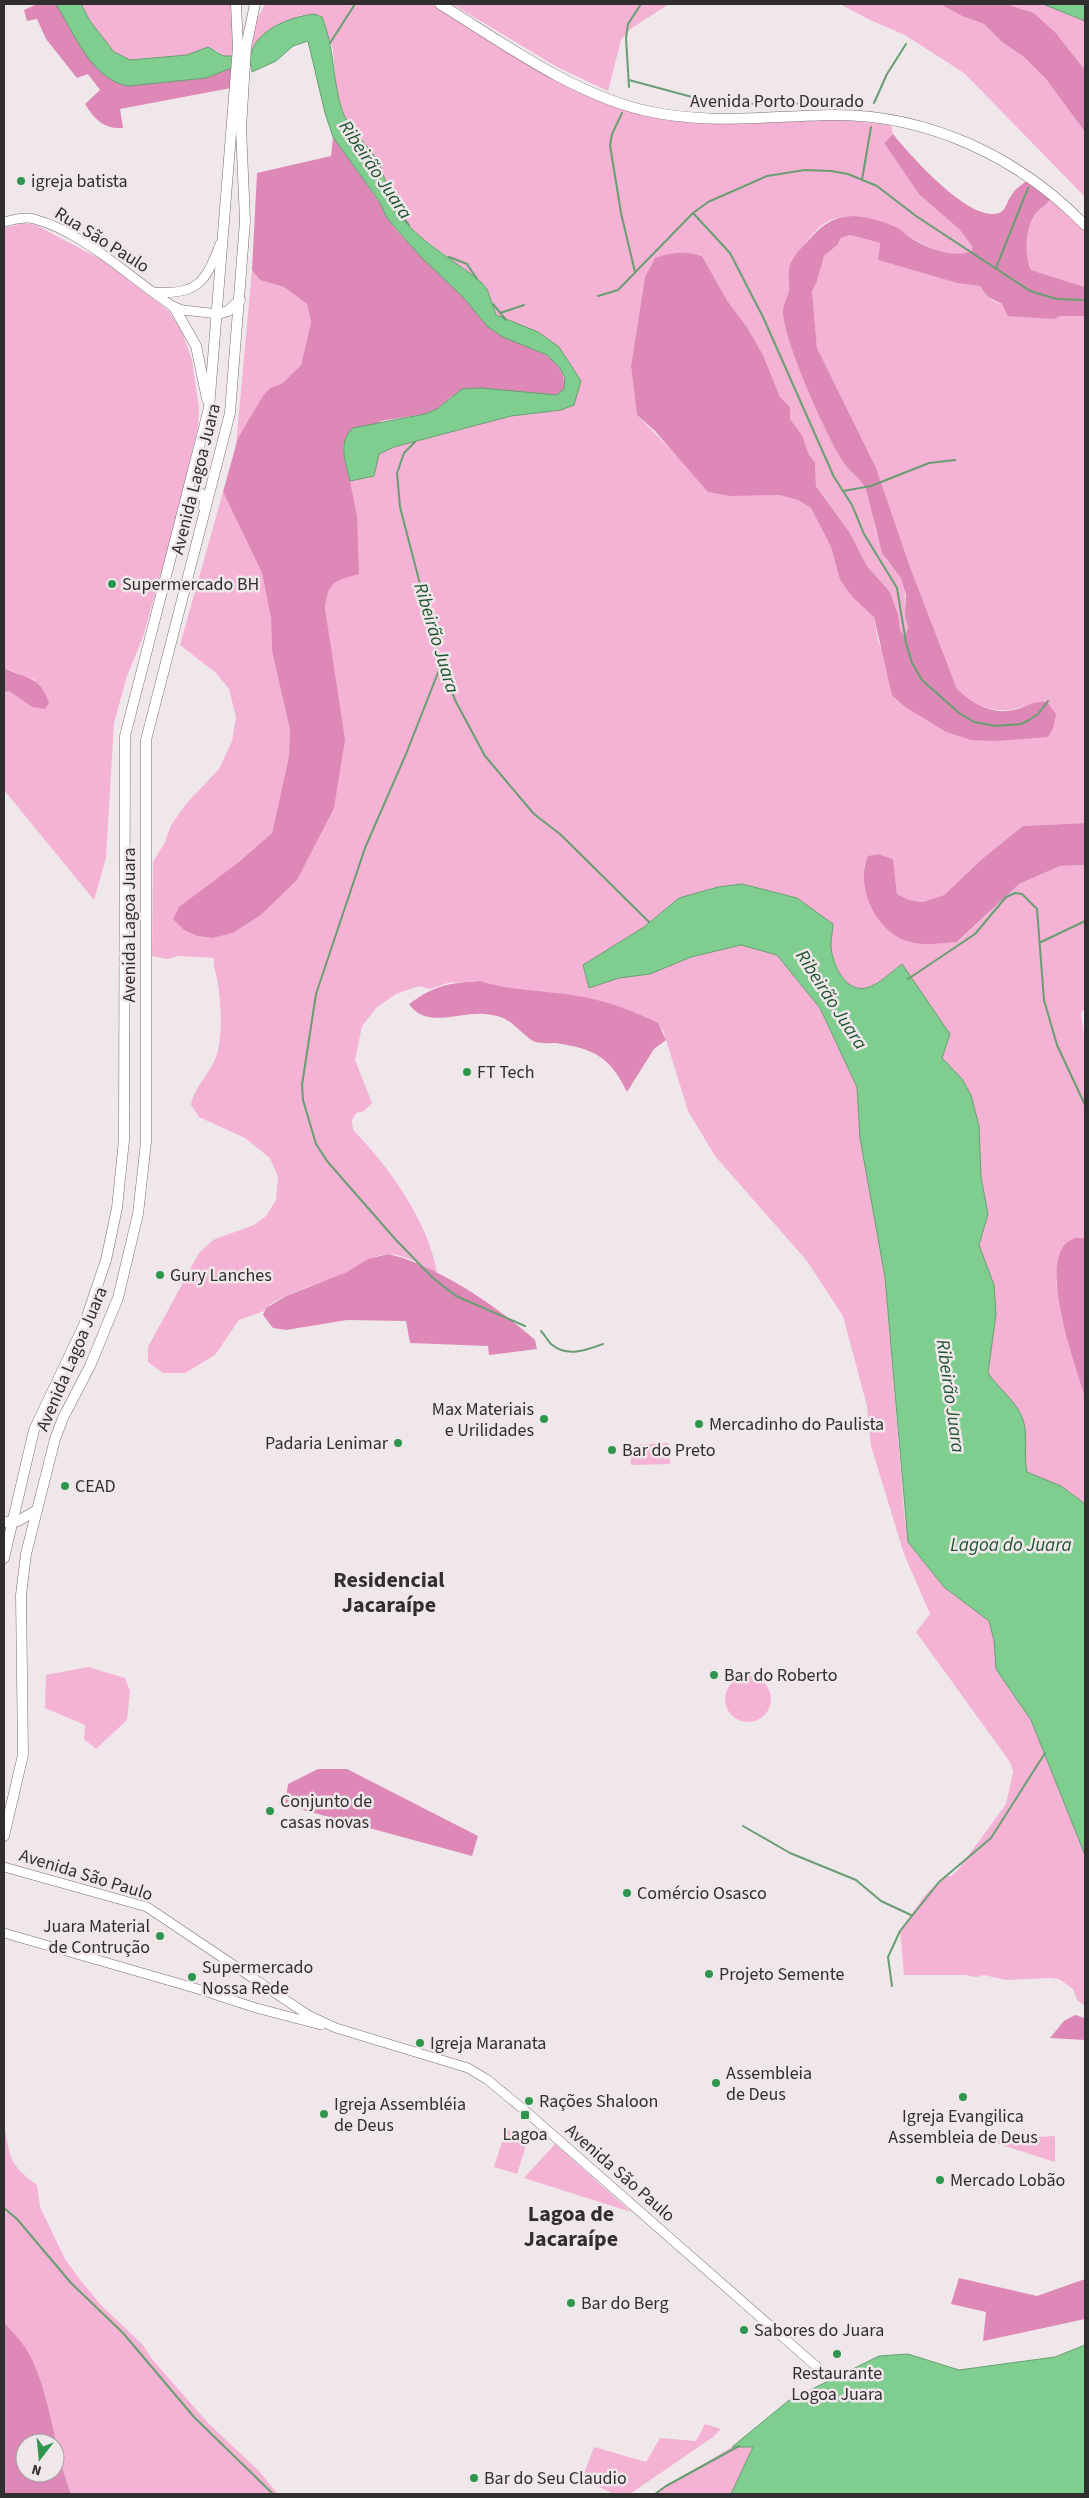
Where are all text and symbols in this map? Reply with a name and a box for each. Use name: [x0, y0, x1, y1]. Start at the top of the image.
street label: Avenida Porto Dourado: [690, 89, 864, 114]
water label: Ribeirão Juara: [332, 115, 418, 225]
place label: igreja batista: [31, 169, 128, 194]
marker: igreja batista: [15, 175, 27, 187]
street label: Rua São Paulo: [50, 201, 154, 279]
street label: Avenida Lagoa Juara: [165, 401, 227, 557]
place label: Supermercado BH: [122, 572, 259, 597]
marker: Supermercado BH: [106, 578, 118, 590]
water label: Ribeirão Juara: [406, 579, 466, 697]
street label: Avenida Lagoa Juara: [117, 847, 142, 1003]
water label: Ribeirão Juara: [789, 945, 873, 1055]
place label: FT Tech: [477, 1060, 535, 1085]
marker: FT Tech: [461, 1066, 473, 1078]
place label: Gury Lanches: [170, 1263, 272, 1288]
marker: Gury Lanches: [154, 1269, 166, 1281]
street label: Avenida Lagoa Juara: [30, 1283, 114, 1435]
water label: Ribeirão Juara: [929, 1338, 971, 1454]
place label: Max Materiais e Urilidades: [432, 1397, 534, 1443]
place label: Mercadinho do Paulista: [709, 1412, 884, 1437]
marker: Max Materiais e Urilidades: [538, 1413, 550, 1425]
marker: Mercadinho do Paulista: [693, 1418, 705, 1430]
place label: Padaria Lenimar: [265, 1431, 389, 1456]
marker: Padaria Lenimar: [392, 1437, 404, 1449]
place label: Bar do Preto: [622, 1438, 715, 1463]
marker: Bar do Preto: [606, 1444, 618, 1456]
place label: CEAD: [75, 1474, 116, 1499]
marker: CEAD: [59, 1480, 71, 1492]
water label: Lagoa do Juara: [950, 1532, 1072, 1559]
district label: Residencial Jacaraípe: [333, 1564, 445, 1621]
place label: Bar do Roberto: [724, 1663, 837, 1688]
marker: Bar do Roberto: [708, 1669, 720, 1681]
place label: Conjunto de casas novas: [280, 1789, 372, 1835]
marker: Conjunto de casas novas: [264, 1805, 276, 1817]
street label: Avenida São Paulo: [16, 1843, 156, 1907]
place label: Comércio Osasco: [637, 1881, 767, 1906]
marker: Comércio Osasco: [621, 1887, 633, 1899]
place label: Juara Material de Contrução: [43, 1914, 150, 1960]
marker: Juara Material de Contrução: [154, 1930, 166, 1942]
place label: Supermercado Nossa Rede: [202, 1955, 313, 2001]
place label: Projeto Semente: [719, 1962, 844, 1987]
marker: Projeto Semente: [703, 1968, 715, 1980]
marker: Supermercado Nossa Rede: [186, 1971, 198, 1983]
place label: Igreja Maranata: [430, 2031, 546, 2056]
marker: Igreja Maranata: [414, 2037, 426, 2049]
place label: Assembleia de Deus: [726, 2061, 812, 2107]
marker: Assembleia de Deus: [710, 2077, 722, 2089]
place label: Rações Shaloon: [539, 2089, 658, 2114]
marker: Igreja Evangilica Assembleia de Deus: [957, 2091, 969, 2103]
place label: Igreja Assembléia de Deus: [334, 2092, 466, 2138]
marker: Rações Shaloon: [523, 2095, 535, 2107]
place label: Igreja Evangilica Assembleia de Deus: [888, 2104, 1038, 2150]
marker: Igreja Assembléia de Deus: [318, 2108, 330, 2120]
marker: Lagoa: [519, 2109, 531, 2121]
street label: Avenida São Paulo: [560, 2118, 680, 2228]
place label: Lagoa: [502, 2122, 548, 2147]
place label: Mercado Lobão: [950, 2168, 1065, 2193]
marker: Mercado Lobão: [934, 2174, 946, 2186]
district label: Lagoa de Jacaraípe: [524, 2198, 618, 2255]
place label: Bar do Berg: [581, 2291, 669, 2316]
marker: Bar do Berg: [565, 2297, 577, 2309]
place label: Sabores do Juara: [754, 2318, 884, 2343]
marker: Sabores do Juara: [738, 2324, 750, 2336]
marker: Restaurante Logoa Juara: [831, 2348, 843, 2360]
place label: Restaurante Logoa Juara: [791, 2361, 883, 2407]
north arrow: [15, 2433, 65, 2483]
text: N: [29, 2459, 44, 2480]
place label: Bar do Seu Claudio: [484, 2466, 627, 2491]
marker: Bar do Seu Claudio: [468, 2472, 480, 2484]

